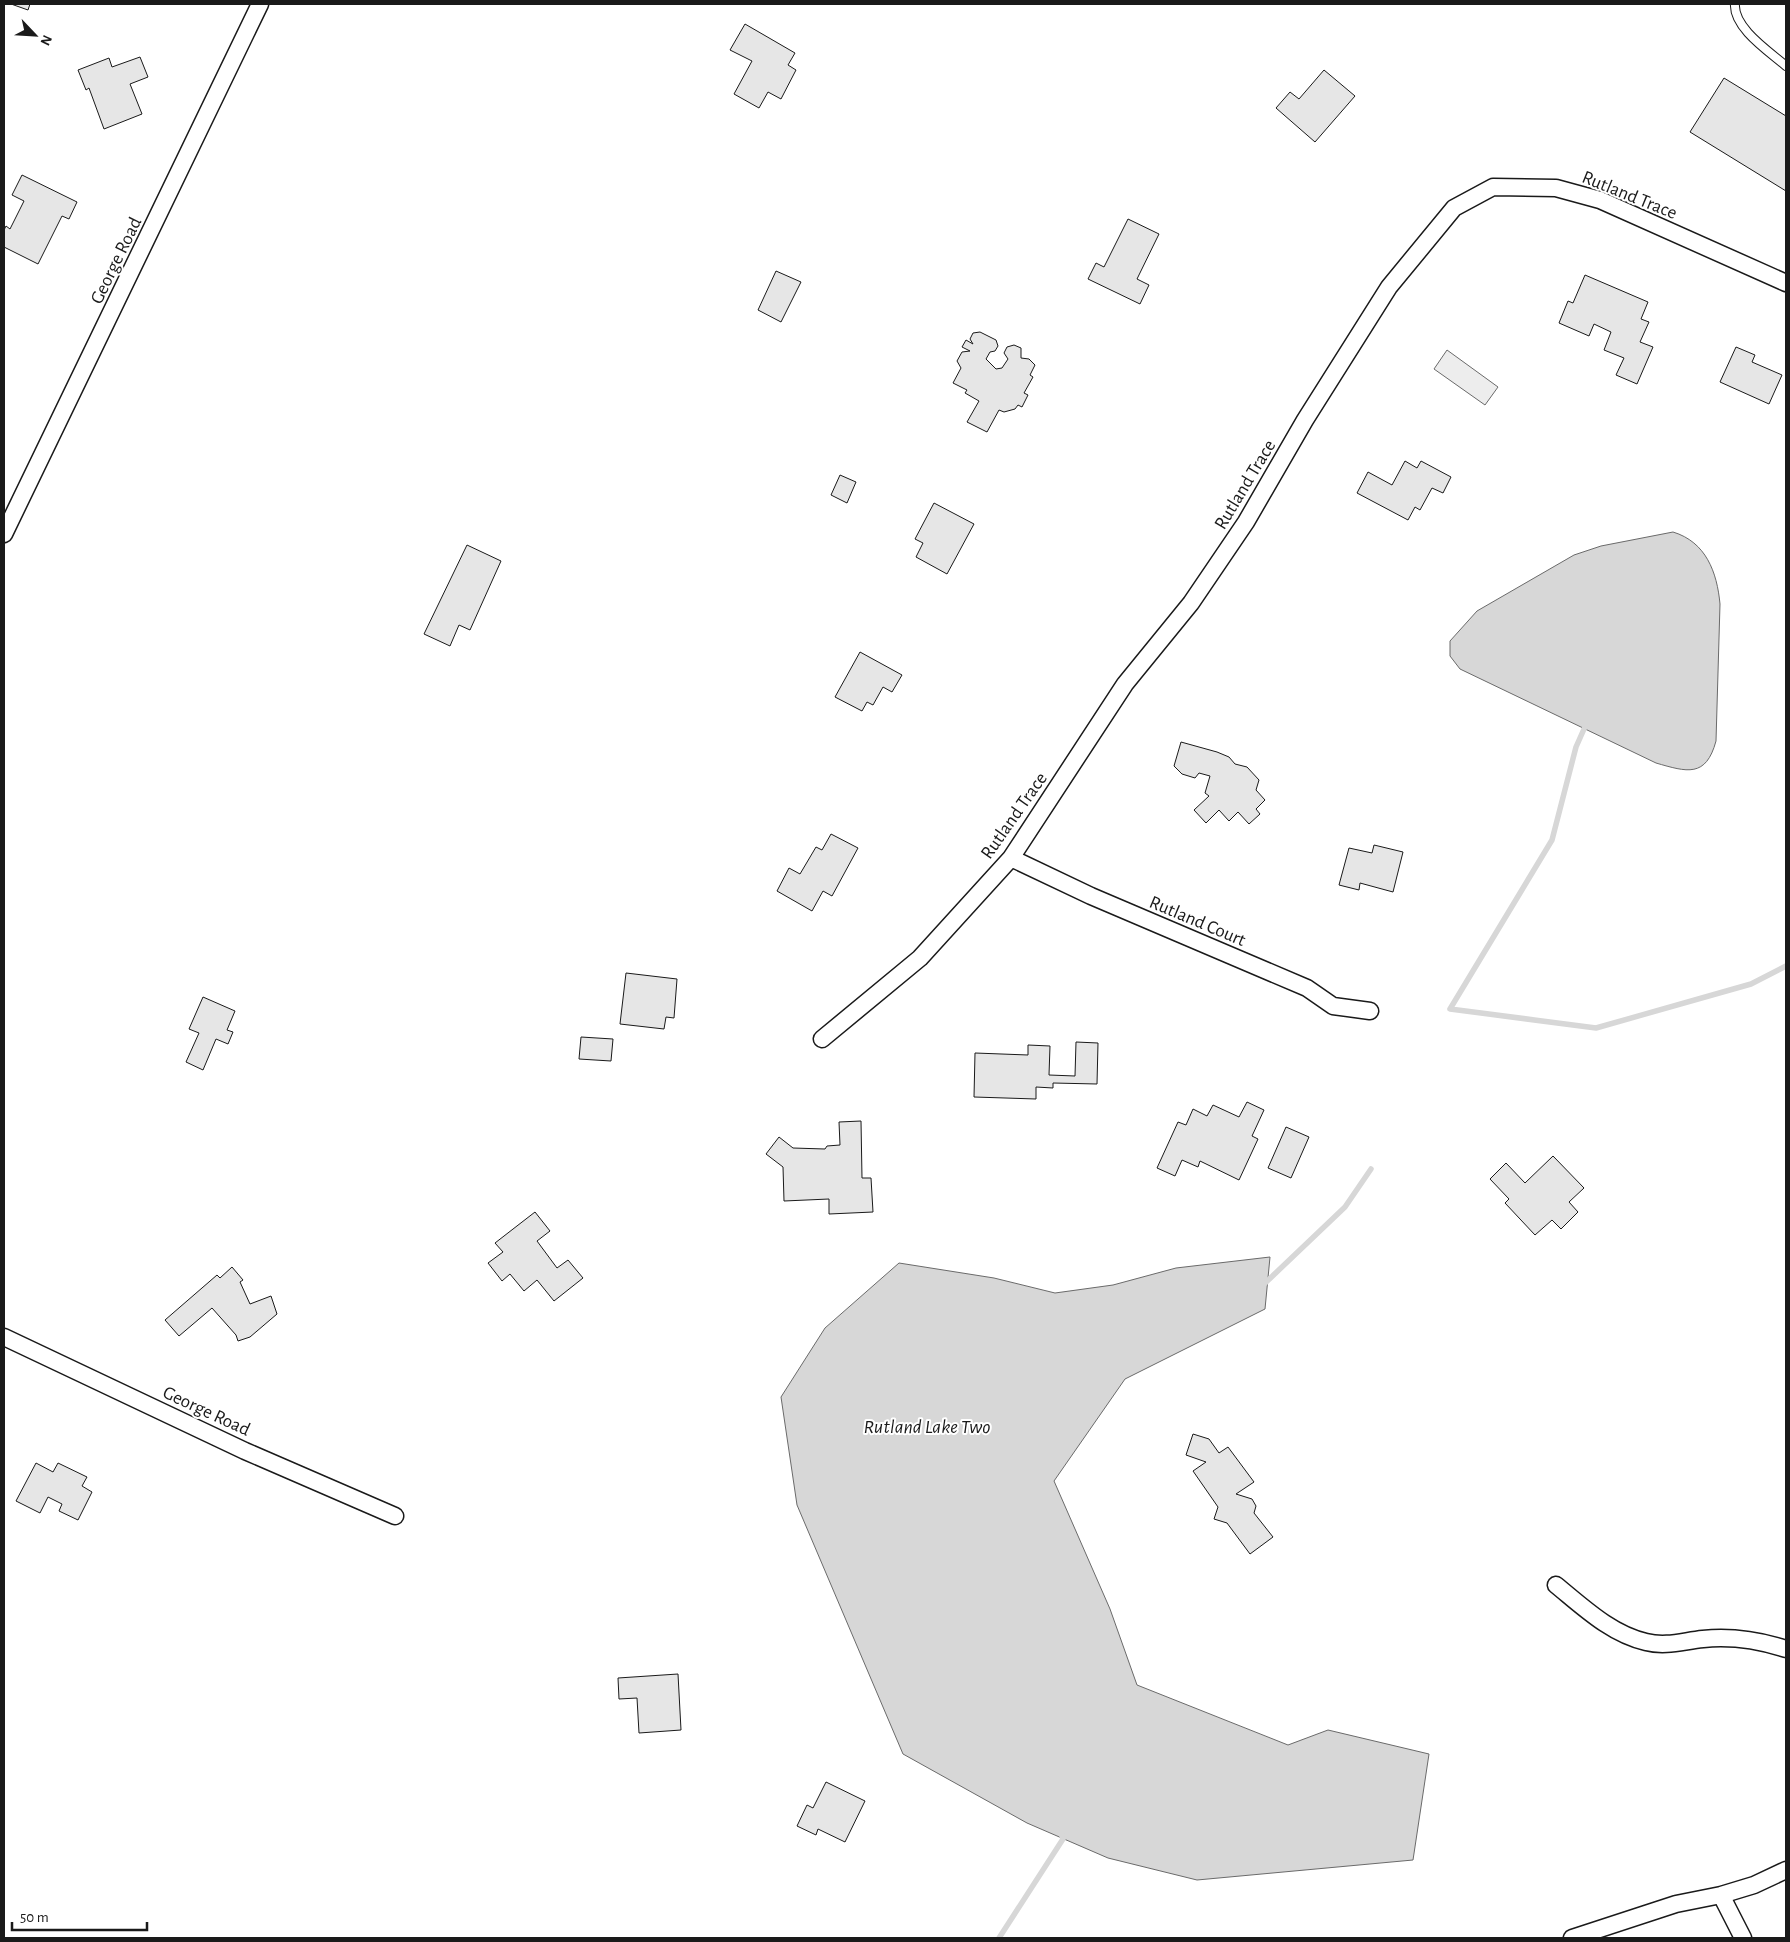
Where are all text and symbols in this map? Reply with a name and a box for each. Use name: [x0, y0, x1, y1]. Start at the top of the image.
north arrow: [10, 10, 60, 60]
text: N: [37, 33, 54, 47]
street label: Rutland Trace: [1579, 168, 1680, 223]
street label: George Road: [87, 214, 146, 307]
street label: Rutland Trace: [1211, 437, 1279, 533]
street label: Rutland Trace: [978, 769, 1051, 863]
street label: Rutland Court: [1147, 893, 1248, 950]
street label: George Road: [160, 1383, 253, 1440]
water label: Rutland Lake Two: [864, 1417, 990, 1437]
scale bar: [12, 1900, 148, 1932]
text: 50 m: [20, 1910, 49, 1925]

